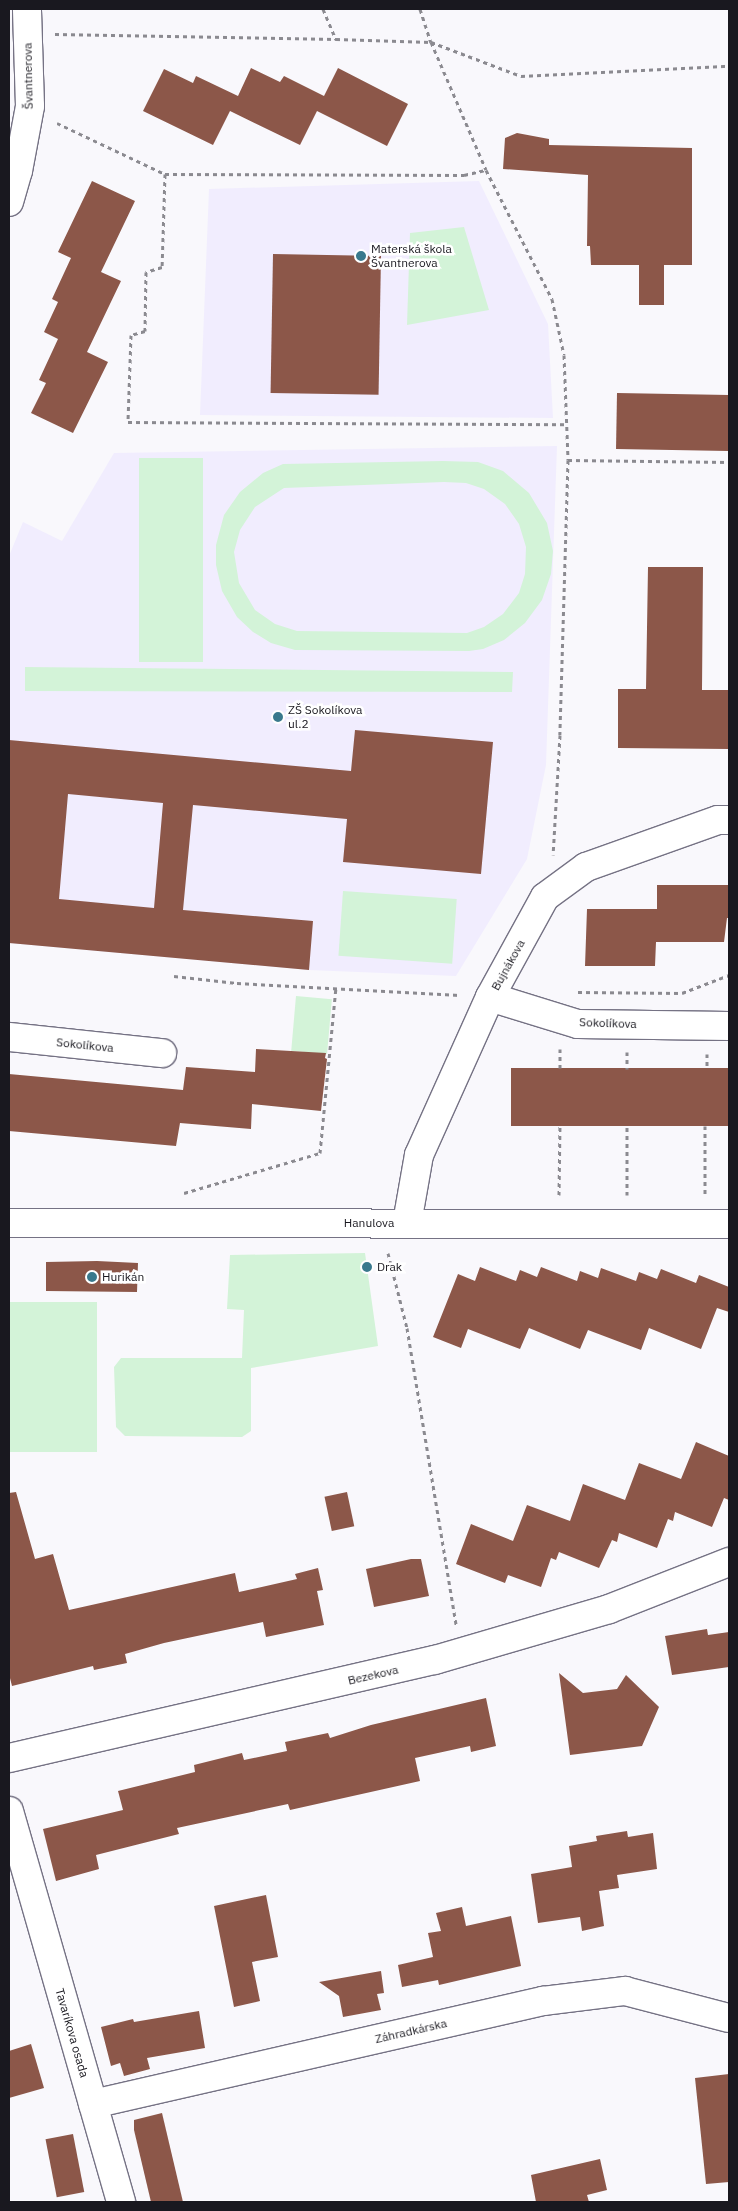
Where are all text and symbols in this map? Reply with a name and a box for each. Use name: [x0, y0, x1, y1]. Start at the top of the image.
street label: Švantnerova: [20, 42, 36, 110]
place label: Materská škola Švantnerova: [371, 242, 452, 270]
marker: Materská škola Švantnerova: [355, 250, 367, 262]
place label: ZŠ Sokolíkova ul.2: [288, 703, 363, 731]
marker: ZŠ Sokolíkova ul.2: [272, 711, 284, 723]
street label: Bujnákova: [488, 937, 528, 993]
street label: Sokolíkova: [579, 1015, 637, 1031]
street label: Sokolíkova: [56, 1035, 114, 1055]
street label: Hanulova: [344, 1216, 394, 1230]
place label: Drak: [377, 1260, 402, 1274]
marker: Drak: [361, 1261, 373, 1273]
place label: Hurikán: [102, 1270, 144, 1284]
marker: Hurikán: [86, 1271, 98, 1283]
street label: Bezekova: [346, 1662, 400, 1688]
street label: Tavaríkova osada: [52, 1987, 92, 2079]
street label: Záhradkárska: [374, 2016, 448, 2046]

